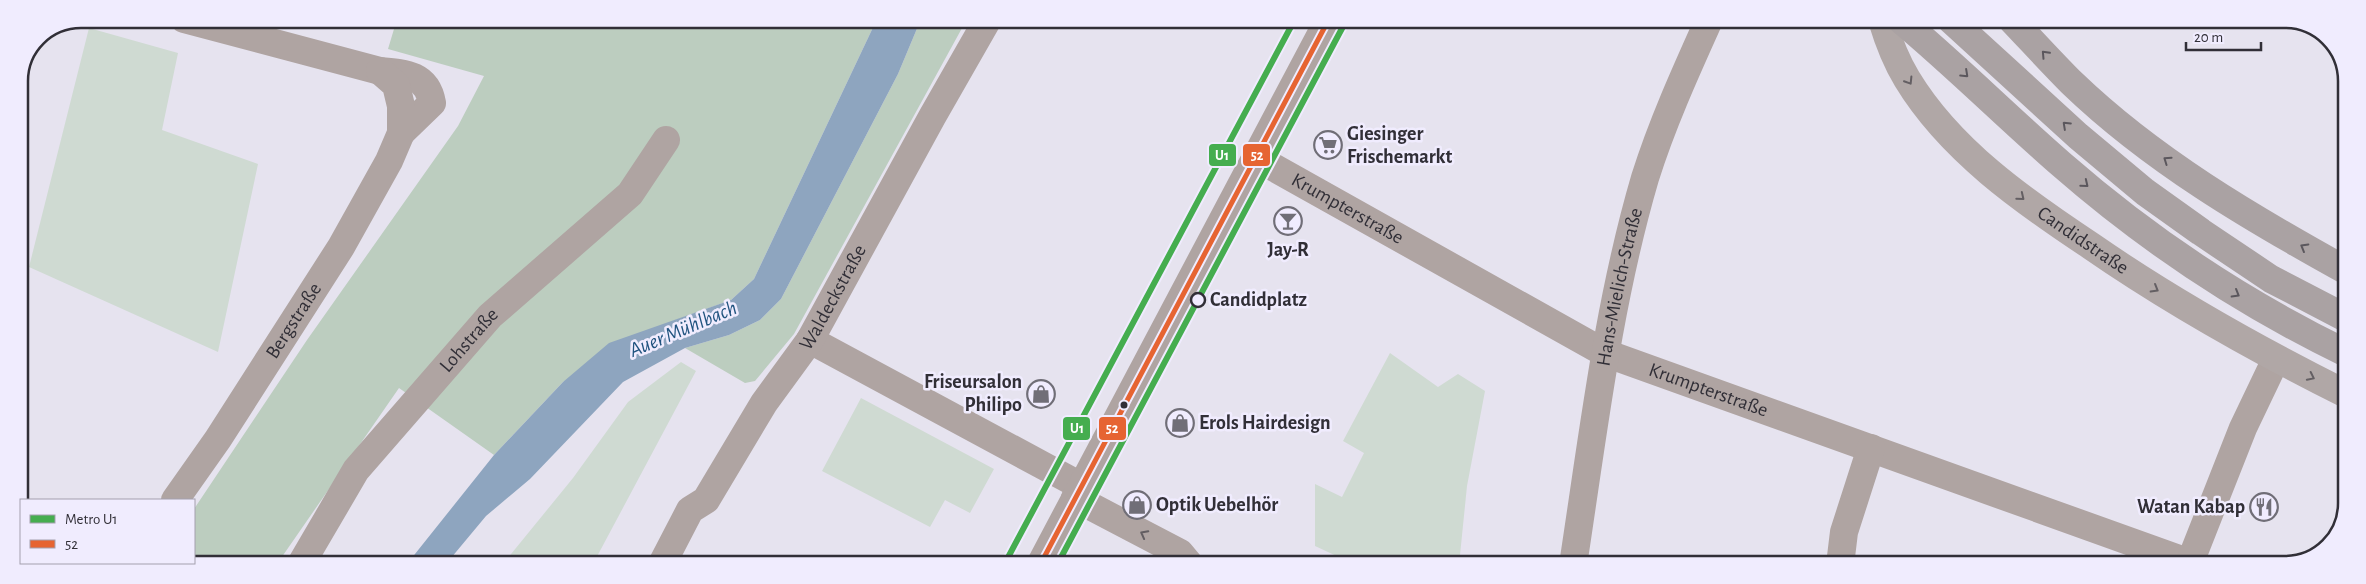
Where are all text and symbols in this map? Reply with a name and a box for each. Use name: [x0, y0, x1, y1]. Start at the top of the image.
scale bar: [2186, 20, 2261, 52]
text: 20 m: [2194, 30, 2223, 45]
one-way arrow: [2042, 50, 2051, 59]
one-way arrow: [1959, 68, 1968, 77]
one-way arrow: [1903, 75, 1913, 84]
one-way arrow: [2063, 122, 2072, 131]
place label: Giesinger Frischemarkt: [1347, 124, 1453, 167]
supermarket icon: Giesinger Frischemarkt: [1313, 130, 1343, 160]
line badge: U1: [1208, 143, 1237, 167]
line badge: 52: [1242, 143, 1271, 167]
text: U1: [1215, 149, 1229, 163]
text: 52: [1251, 149, 1264, 163]
one-way arrow: [2163, 157, 2173, 166]
street label: Krumpterstraße: [1288, 170, 1407, 248]
one-way arrow: [2079, 178, 2088, 186]
one-way arrow: [2016, 192, 2025, 201]
street label: Candidstraße: [2034, 203, 2132, 278]
bar icon: Jay-R: [1273, 206, 1303, 236]
street label: Hans-Mielich-Straße: [1593, 206, 1646, 368]
place label: Jay-R: [1267, 240, 1309, 260]
street label: Waldeckstraße: [796, 242, 870, 354]
one-way arrow: [2301, 244, 2310, 254]
street label: Bergstraße: [262, 279, 325, 362]
one-way arrow: [2150, 283, 2159, 293]
one-way arrow: [2230, 287, 2239, 297]
place label: Candidplatz: [1210, 290, 1307, 310]
marker: Candidplatz: [1190, 292, 1206, 308]
water label: Auer Mühlbach: [625, 297, 740, 361]
street label: Lohstraße: [436, 304, 502, 376]
street label: Krumpterstraße: [1646, 360, 1771, 421]
one-way arrow: [2306, 370, 2315, 380]
place label: Friseursalon Philipo: [924, 372, 1022, 415]
shop icon: Friseursalon Philipo: [1026, 379, 1056, 409]
unlabelled marker: [1119, 400, 1129, 410]
shop icon: Erols Hairdesign: [1165, 408, 1195, 438]
place label: Erols Hairdesign: [1199, 413, 1331, 433]
line badge: U1: [1062, 416, 1091, 441]
line badge: 52: [1098, 416, 1127, 441]
text: U1: [1070, 422, 1084, 436]
text: 52: [1106, 422, 1119, 436]
shop icon: Optik Uebelhör: [1122, 490, 1152, 520]
restaurant icon: Watan Kabap: [2249, 492, 2279, 522]
place label: Optik Uebelhör: [1156, 495, 1278, 515]
place label: Watan Kabap: [2137, 497, 2245, 517]
legend: [20, 499, 195, 564]
text: Metro U1: [65, 512, 117, 527]
one-way arrow: [1140, 530, 1149, 540]
text: 52: [65, 537, 78, 552]

